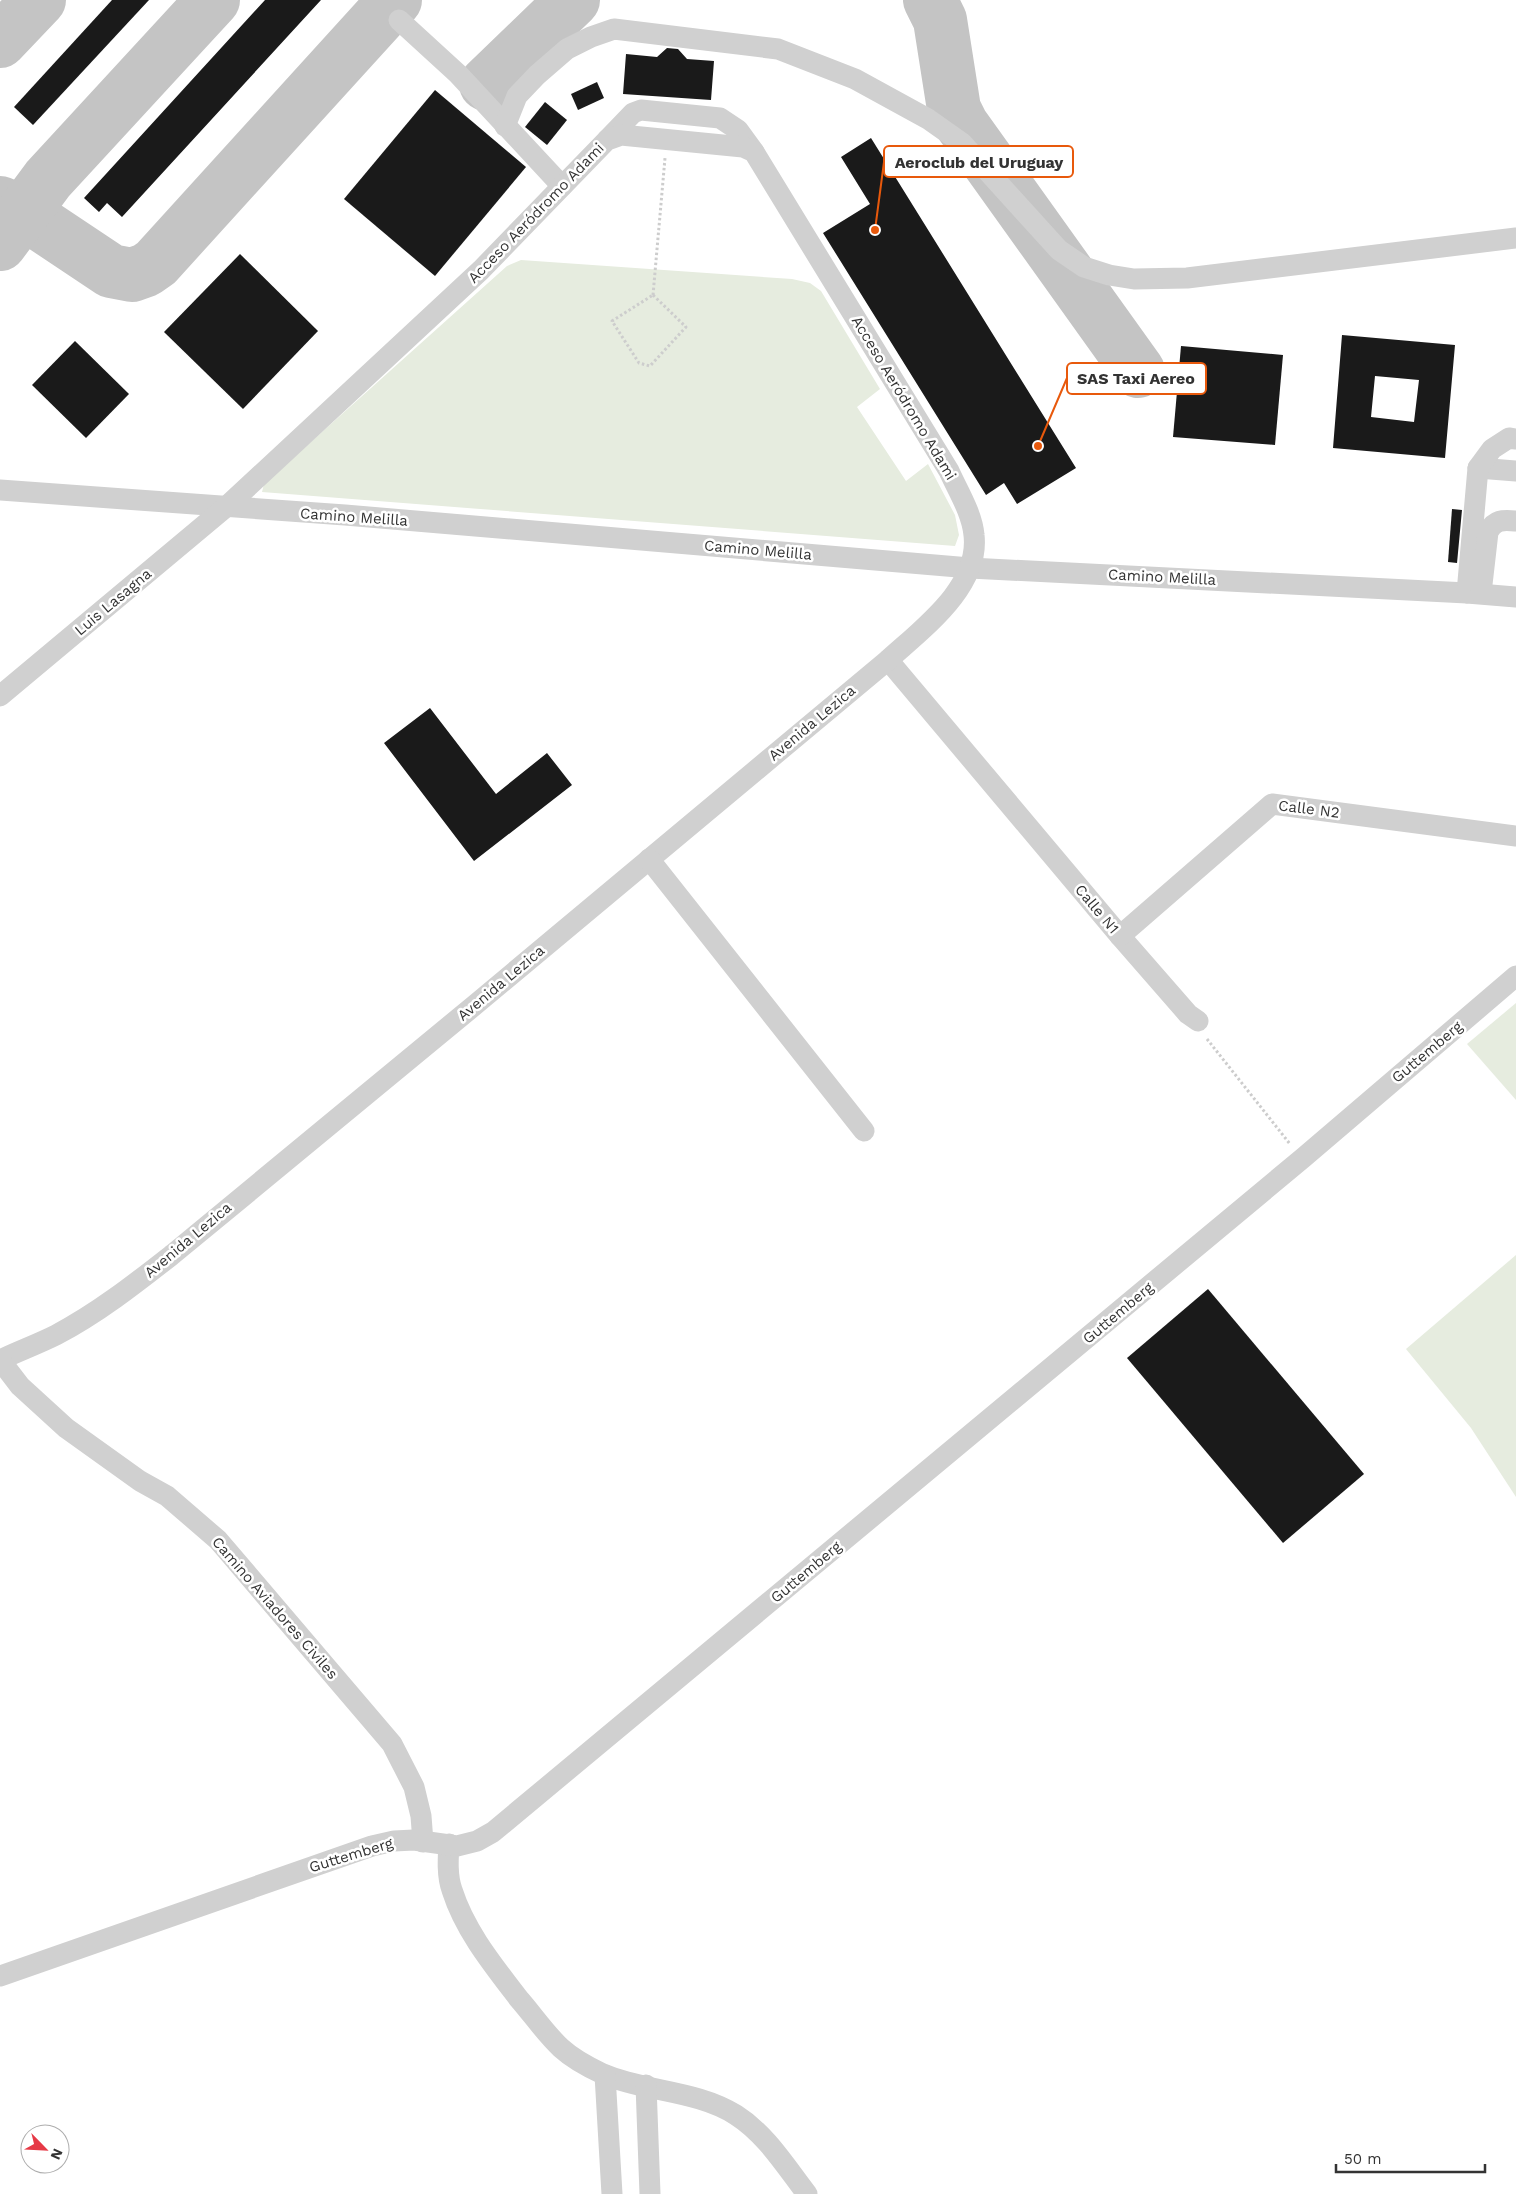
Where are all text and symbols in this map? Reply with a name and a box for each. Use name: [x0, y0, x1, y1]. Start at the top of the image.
street label: Acceso Aeródromo Adami: [464, 139, 608, 287]
callout: Aeroclub del Uruguay: [884, 146, 1073, 177]
text: Aeroclub del Uruguay: [895, 153, 1064, 172]
street label: Acceso Aeródromo Adami: [848, 313, 960, 483]
callout: SAS Taxi Aereo: [1067, 363, 1206, 394]
text: SAS Taxi Aereo: [1077, 369, 1195, 388]
street label: Camino Melilla: [299, 504, 409, 530]
street label: Camino Melilla: [703, 536, 813, 564]
street label: Luis Lasagna: [71, 564, 155, 639]
street label: Camino Melilla: [1108, 565, 1217, 589]
street label: Avenida Lezica: [765, 681, 860, 765]
street label: Calle N2: [1277, 796, 1341, 822]
street label: Calle N1: [1071, 881, 1123, 937]
street label: Avenida Lezica: [454, 941, 549, 1025]
street label: Guttemberg: [1388, 1017, 1466, 1087]
street label: Avenida Lezica: [141, 1198, 236, 1282]
street label: Guttemberg: [1079, 1278, 1157, 1348]
street label: Camino Aviadores Civiles: [208, 1533, 342, 1683]
street label: Guttemberg: [767, 1537, 845, 1607]
street label: Guttemberg: [307, 1834, 395, 1876]
north arrow: [20, 2124, 70, 2174]
scale bar: [1336, 2142, 1485, 2174]
text: N: [47, 2146, 66, 2162]
text: 50 m: [1344, 2150, 1381, 2168]

